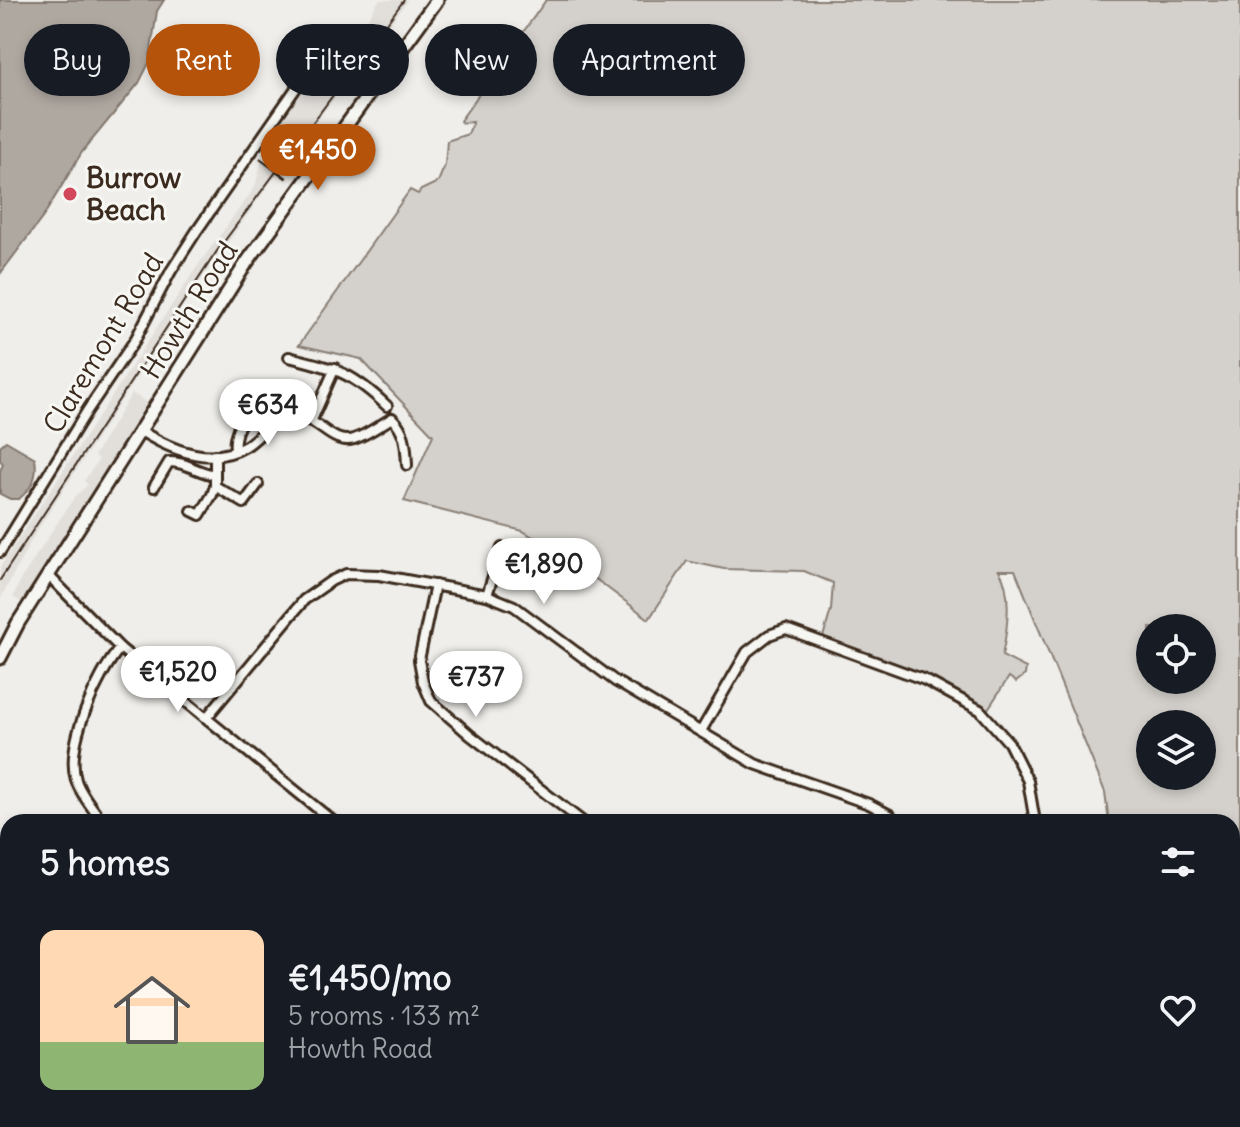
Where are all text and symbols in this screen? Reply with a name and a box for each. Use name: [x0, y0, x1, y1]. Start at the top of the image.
chip: Buy: [24, 24, 130, 96]
chip: Rent: [146, 24, 260, 96]
chip: Filters: [276, 24, 409, 96]
chip: New: [425, 24, 537, 96]
chip: Apartment: [553, 24, 745, 96]
pin: €1,450: [253, 124, 383, 192]
text: €1,450: [279, 133, 357, 166]
place label: Burrow Beach: [86, 160, 181, 228]
marker: Burrow Beach: [61, 185, 79, 203]
street label: Howth Road: [132, 234, 246, 386]
street label: Claremont Road: [35, 246, 171, 440]
pin: €634: [221, 379, 315, 447]
text: €634: [237, 388, 299, 421]
pin: €1,890: [479, 538, 609, 606]
text: €1,890: [504, 547, 584, 580]
map controls: [1136, 614, 1216, 790]
button: locate: [1136, 614, 1216, 694]
pin: €1,520: [113, 646, 243, 714]
pin: €737: [429, 651, 523, 719]
text: €1,520: [139, 655, 217, 688]
text: €737: [448, 660, 504, 693]
button: layers: [1136, 710, 1216, 790]
icon: filters: [1156, 840, 1200, 884]
text: 5 homes: [40, 841, 170, 884]
text: €1,450/mo: [288, 956, 452, 999]
icon: home: [104, 962, 200, 1058]
icon: heart: [1156, 988, 1200, 1032]
text: 5 rooms · 133 m²: [288, 999, 480, 1032]
text: Howth Road: [288, 1032, 433, 1065]

